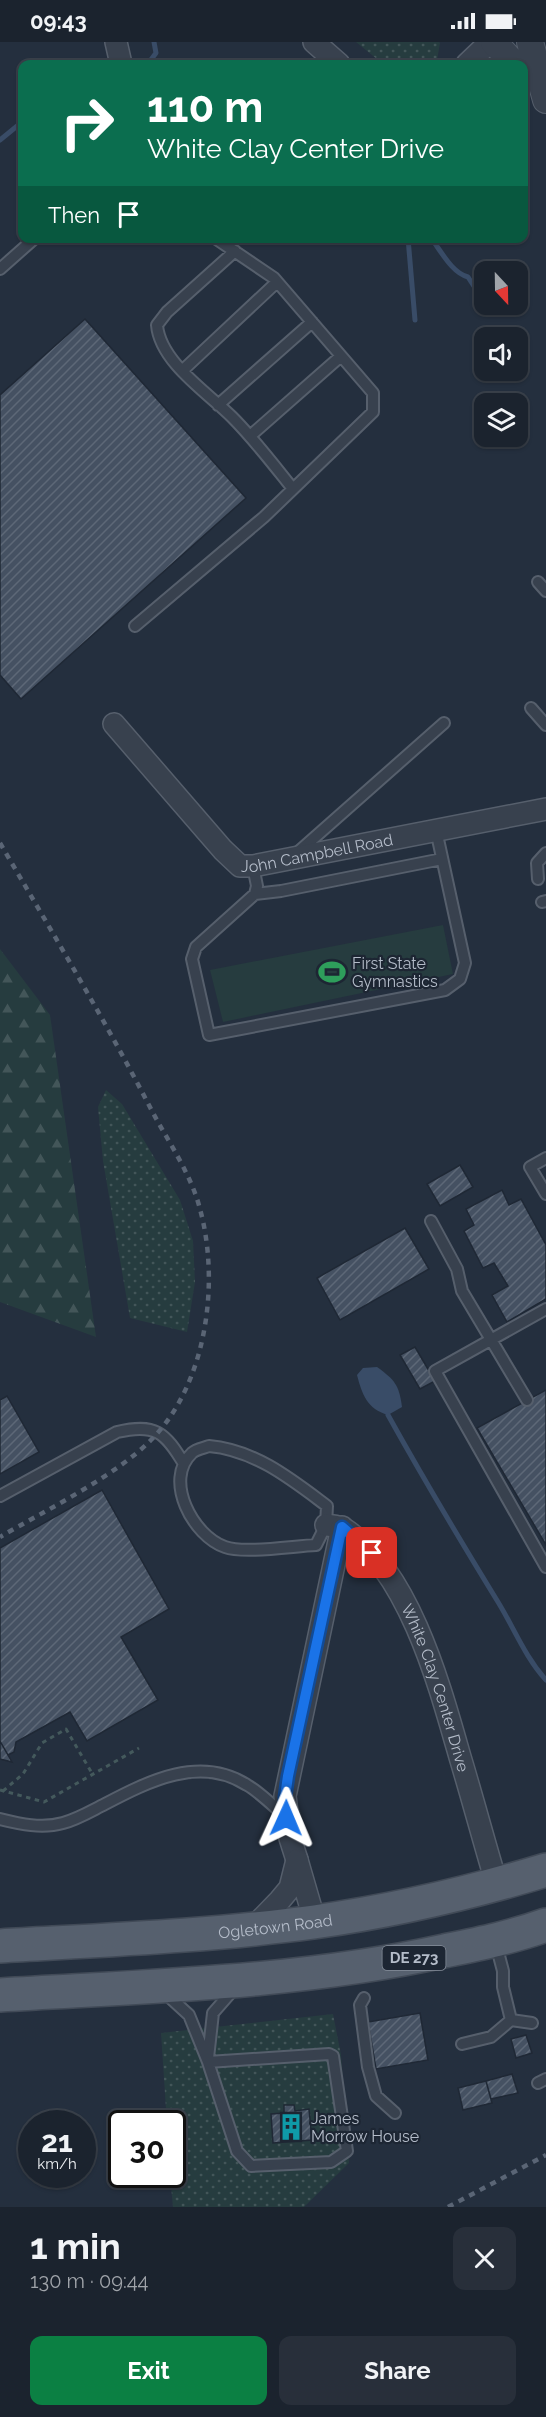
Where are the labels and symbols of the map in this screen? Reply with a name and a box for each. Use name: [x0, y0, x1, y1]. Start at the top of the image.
north arrow: [474, 261, 528, 315]
street label: John Campbell Road: [241, 830, 394, 876]
place label: First State Gymnastics: [352, 954, 438, 991]
sports icon: First State Gymnastics: [317, 957, 347, 987]
pin: [346, 1527, 397, 1578]
street label: White Clay Center Drive: [398, 1601, 473, 1774]
position arrow: [254, 1786, 318, 1850]
street label: Ogletown Road: [217, 1910, 334, 1942]
road number: DE 273: [382, 1946, 446, 1970]
place label: James Morrow House: [311, 2109, 419, 2146]
speed limit sign: 30: [108, 2110, 186, 2188]
building icon: James Morrow House: [276, 2112, 306, 2142]

